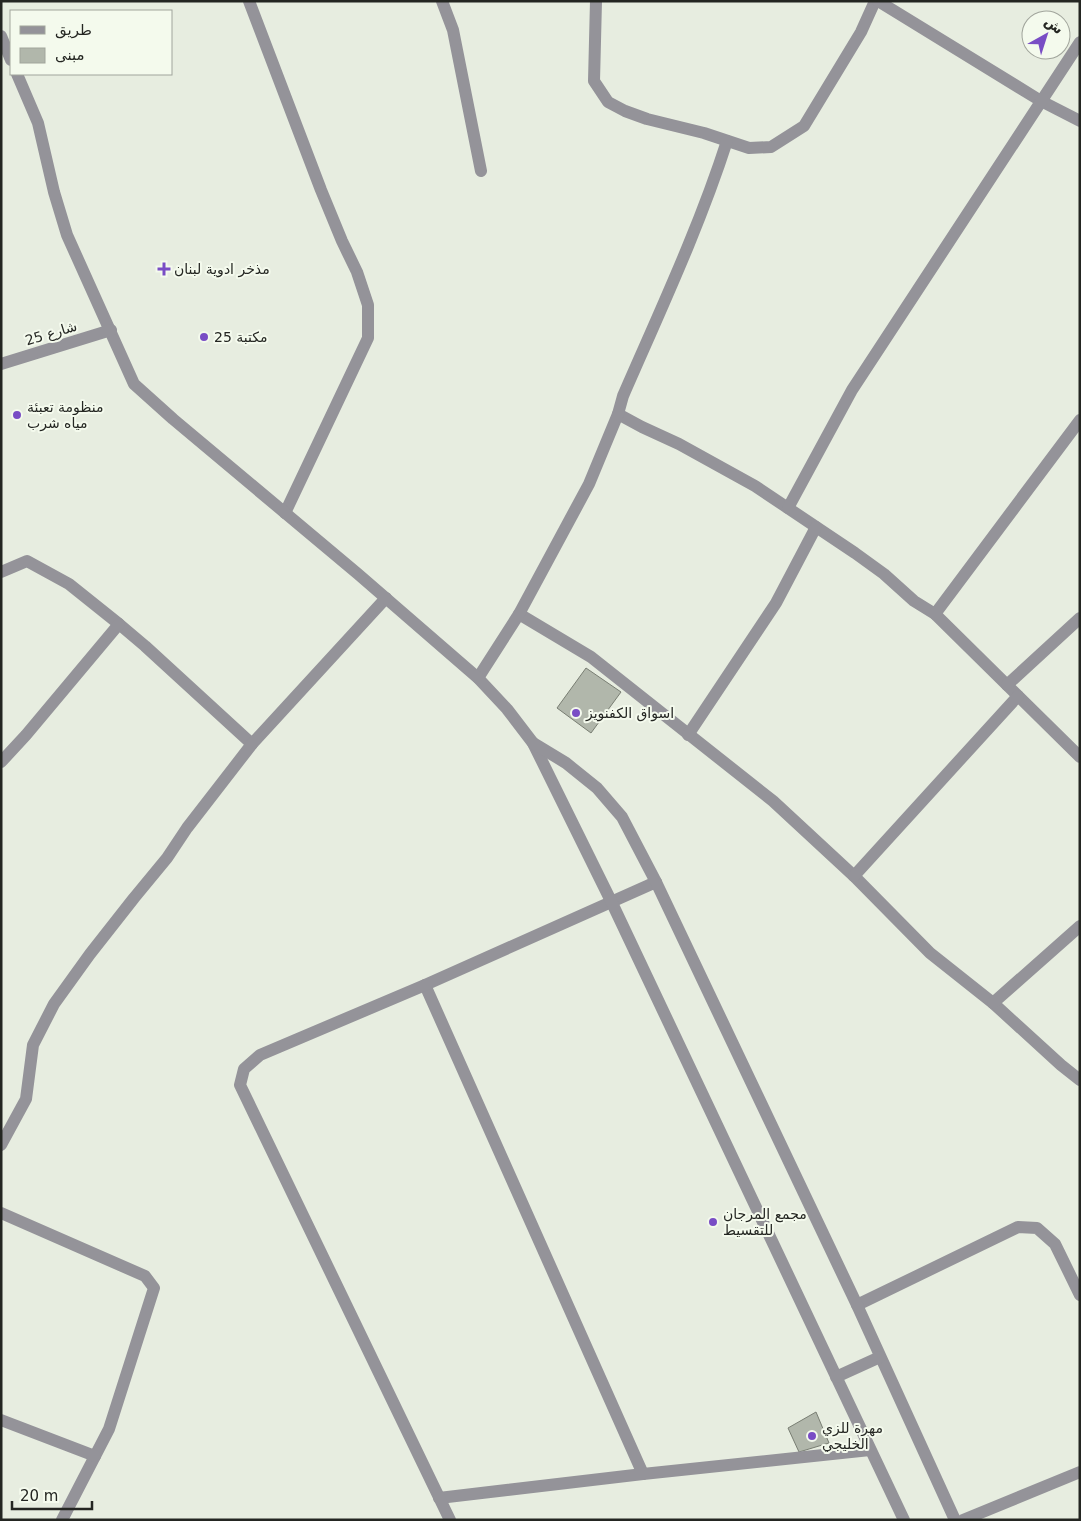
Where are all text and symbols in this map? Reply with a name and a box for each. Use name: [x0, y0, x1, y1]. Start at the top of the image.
legend: [10, 10, 172, 75]
north arrow: [1021, 10, 1071, 60]
text: ش: [1042, 13, 1067, 37]
text: طريق: [55, 21, 92, 39]
text: مبنى: [55, 46, 85, 64]
place label: مذخر ادوية لبنان: [174, 261, 270, 278]
marker: مذخر ادوية لبنان: [158, 263, 170, 275]
street label: شارع 25: [23, 318, 79, 349]
place label: مكتبة 25: [214, 329, 267, 345]
marker: مكتبة 25: [198, 331, 210, 343]
place label: منظومة تعبئة مياه شرب: [27, 399, 104, 432]
marker: منظومة تعبئة مياه شرب: [11, 409, 23, 421]
place label: اسواق الكفنويز: [585, 705, 674, 722]
marker: اسواق الكفنويز: [570, 707, 582, 719]
place label: مجمع المرجان للتقسيط: [723, 1206, 807, 1238]
marker: مجمع المرجان للتقسيط: [707, 1216, 719, 1228]
place label: مهرة للزي الخليجي: [822, 1420, 883, 1453]
marker: مهرة للزي الخليجي: [806, 1430, 818, 1442]
scale bar: [12, 1478, 92, 1510]
text: 20 m: [20, 1487, 58, 1505]

